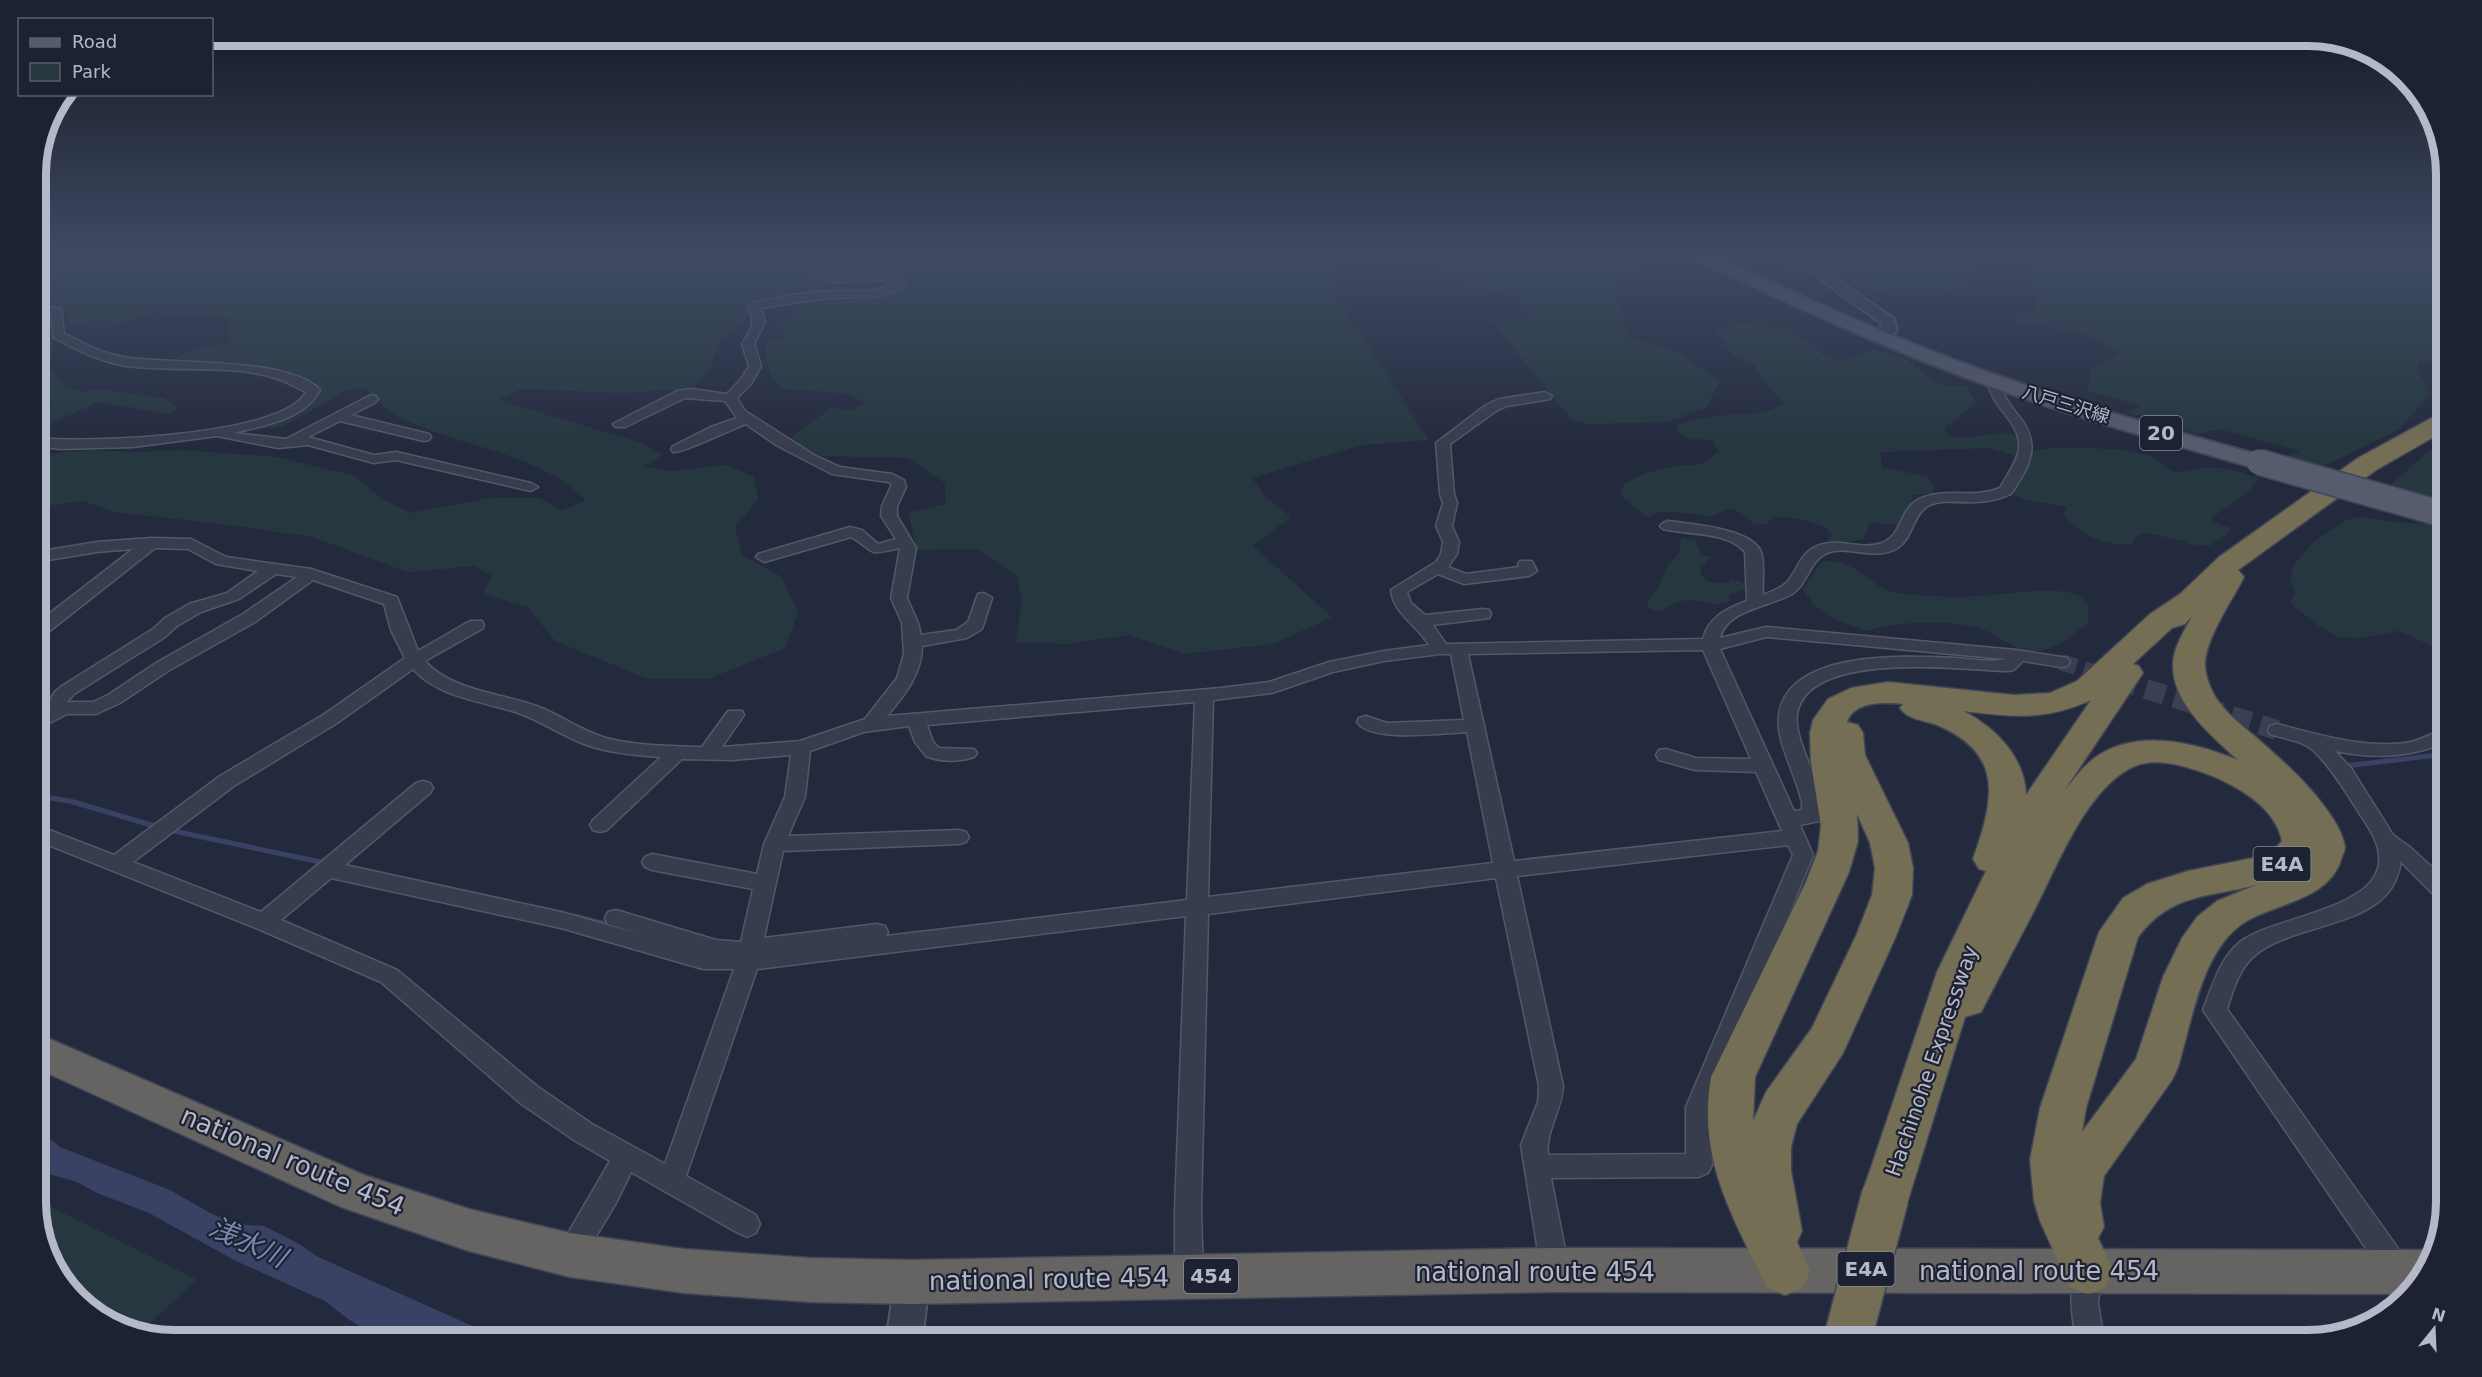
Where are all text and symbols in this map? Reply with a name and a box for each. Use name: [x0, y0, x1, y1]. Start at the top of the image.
legend: [18, 18, 213, 96]
text: Road: [72, 31, 117, 52]
text: Park: [72, 61, 111, 82]
street label: 八戸三沢線: [2020, 381, 2112, 427]
road number: 20: [2140, 416, 2182, 450]
road number: E4A: [2254, 847, 2310, 881]
street label: Hachinohe Expressway: [1881, 942, 1983, 1180]
street label: national route 454: [177, 1100, 409, 1222]
water label: 浅水川: [205, 1211, 294, 1274]
road number: E4A: [1838, 1252, 1894, 1286]
street label: national route 454: [1919, 1256, 2159, 1286]
street label: national route 454: [1415, 1257, 1655, 1287]
road number: 454: [1184, 1259, 1238, 1293]
street label: national route 454: [929, 1262, 1169, 1296]
north arrow: [2404, 1299, 2464, 1359]
text: N: [2429, 1304, 2448, 1326]

